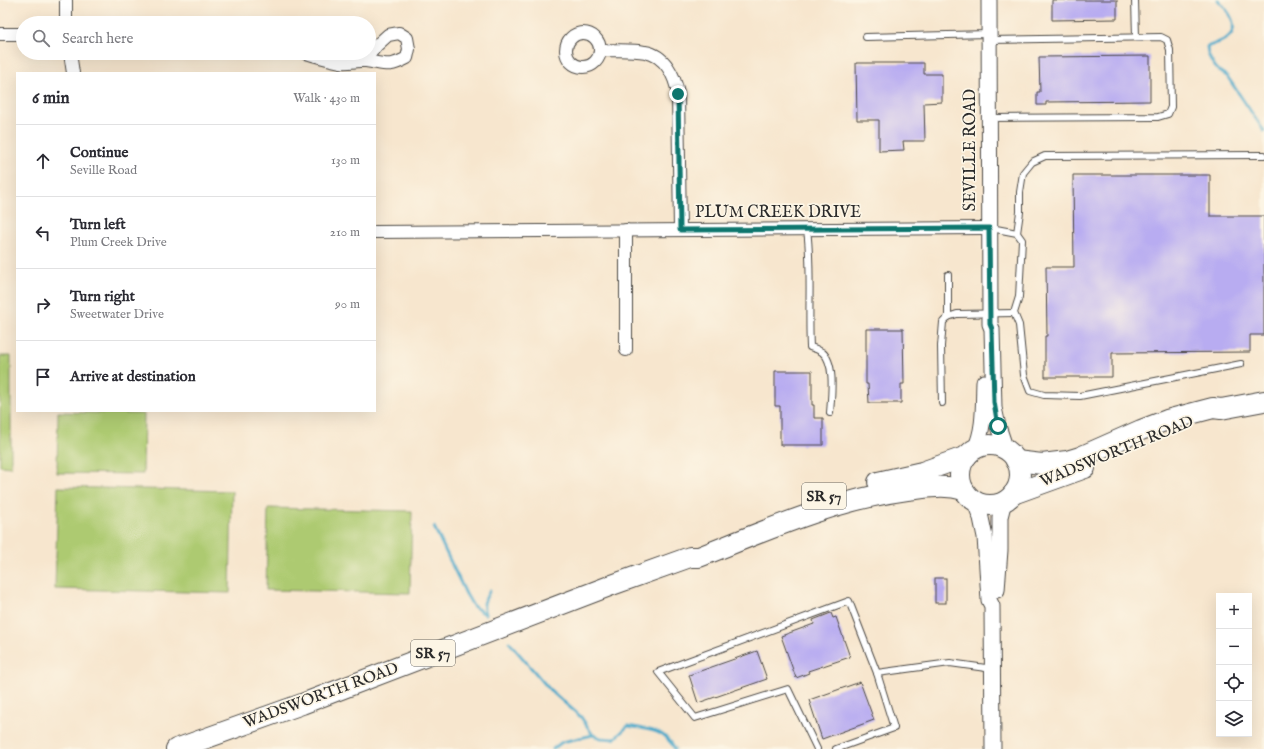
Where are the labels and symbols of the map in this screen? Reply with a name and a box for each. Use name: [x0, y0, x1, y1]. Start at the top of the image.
route end: [669, 85, 687, 103]
street label: SEVILLE ROAD: [961, 89, 981, 211]
street label: PLUM CREEK DRIVE: [695, 203, 861, 223]
street label: WADSWORTH ROAD: [1037, 412, 1197, 492]
route start: [989, 417, 1007, 435]
road number: SR 57: [802, 483, 846, 509]
road number: SR 57: [411, 640, 455, 666]
street label: WADSWORTH ROAD: [241, 659, 401, 733]

